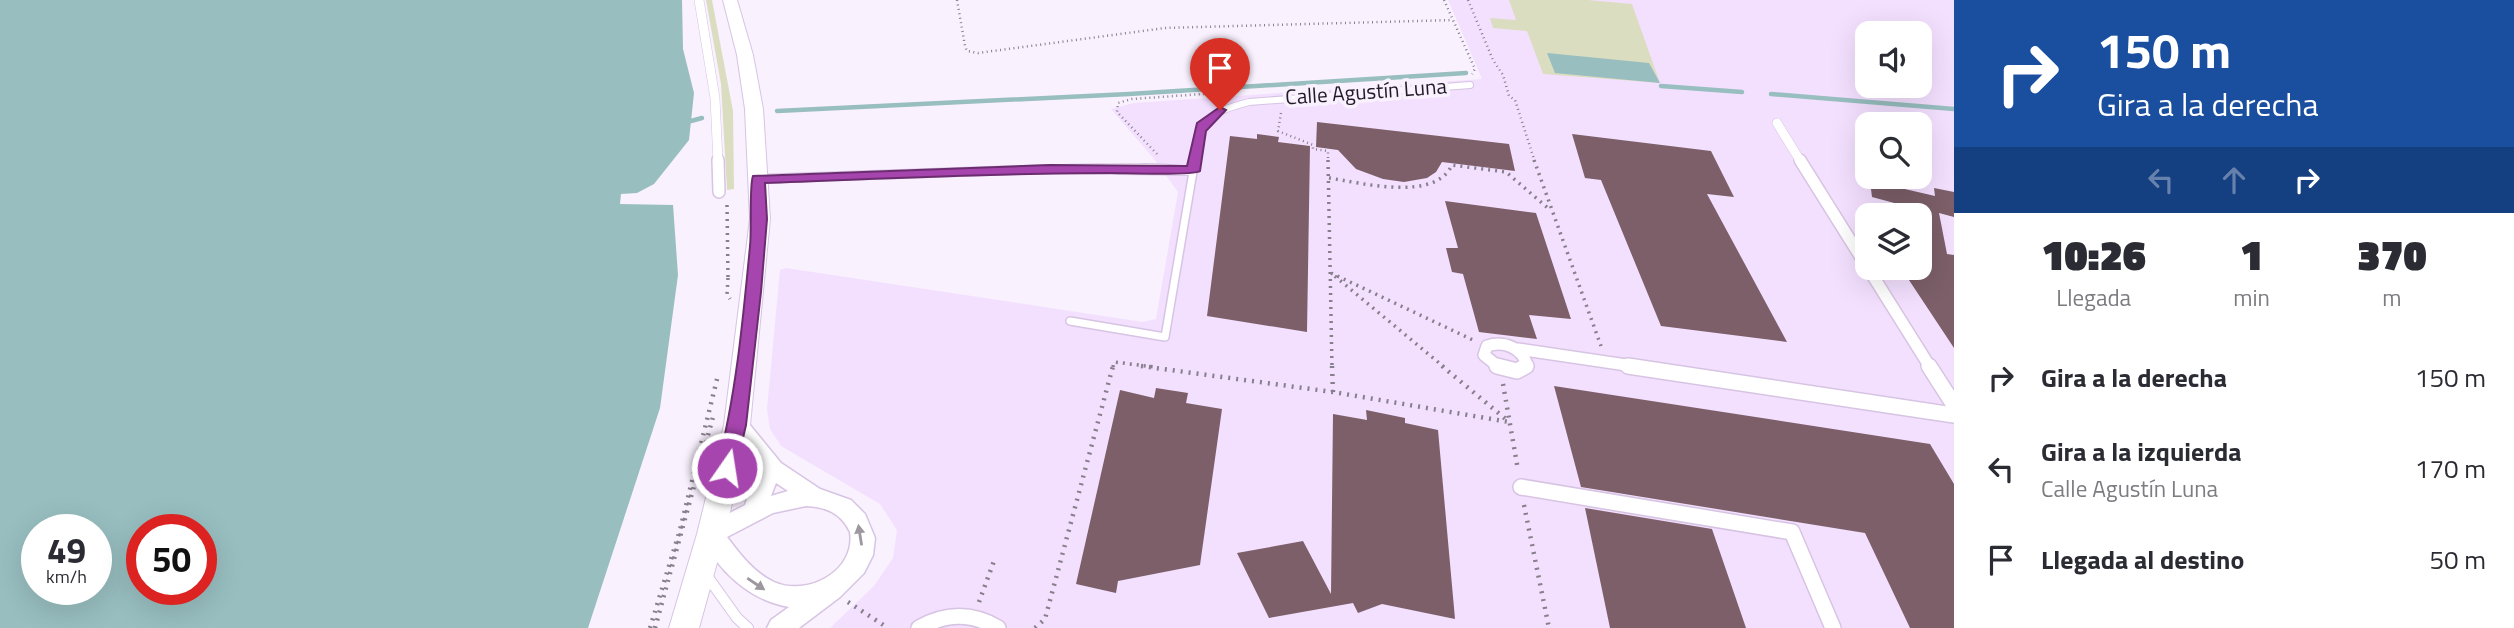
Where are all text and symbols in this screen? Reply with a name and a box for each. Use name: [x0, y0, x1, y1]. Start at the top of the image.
text: 150 m: [2097, 12, 2231, 87]
map controls: [1855, 21, 1932, 280]
button: sound: [1855, 21, 1932, 98]
icon: right: [1982, 28, 2073, 119]
pin: [1190, 38, 1250, 110]
icon: arrive: [1201, 49, 1239, 87]
street label: Calle Agustín Luna: [1284, 69, 1448, 113]
text: Gira a la derecha: [2097, 80, 2319, 128]
button: search: [1855, 112, 1932, 189]
icon: left: [2142, 161, 2180, 199]
icon: ahead: [2215, 161, 2253, 199]
icon: right: [2288, 161, 2326, 199]
button: layers: [1855, 203, 1932, 280]
text: 10:26: [2041, 222, 2146, 286]
text: 1: [2240, 222, 2263, 286]
text: 370: [2357, 222, 2427, 286]
text: Llegada: [2056, 280, 2131, 315]
text: min: [2233, 280, 2270, 315]
text: m: [2382, 280, 2402, 315]
text: Gira a la derecha: [2041, 358, 2227, 397]
text: 150 m: [2415, 358, 2486, 397]
icon: right: [1982, 359, 2020, 397]
position arrow: [690, 431, 764, 505]
text: Gira a la izquierda: [2041, 432, 2242, 471]
text: 170 m: [2415, 449, 2486, 488]
icon: left: [1982, 450, 2020, 488]
text: Calle Agustín Luna: [2041, 471, 2218, 506]
speed limit sign: 50: [126, 514, 217, 605]
text: 49: [47, 523, 86, 577]
one-way arrow: [855, 524, 866, 546]
text: Llegada al destino: [2041, 540, 2244, 579]
text: 50 m: [2429, 540, 2486, 579]
icon: arrive: [1982, 541, 2020, 579]
text: km/h: [46, 563, 87, 590]
one-way arrow: [747, 577, 765, 591]

